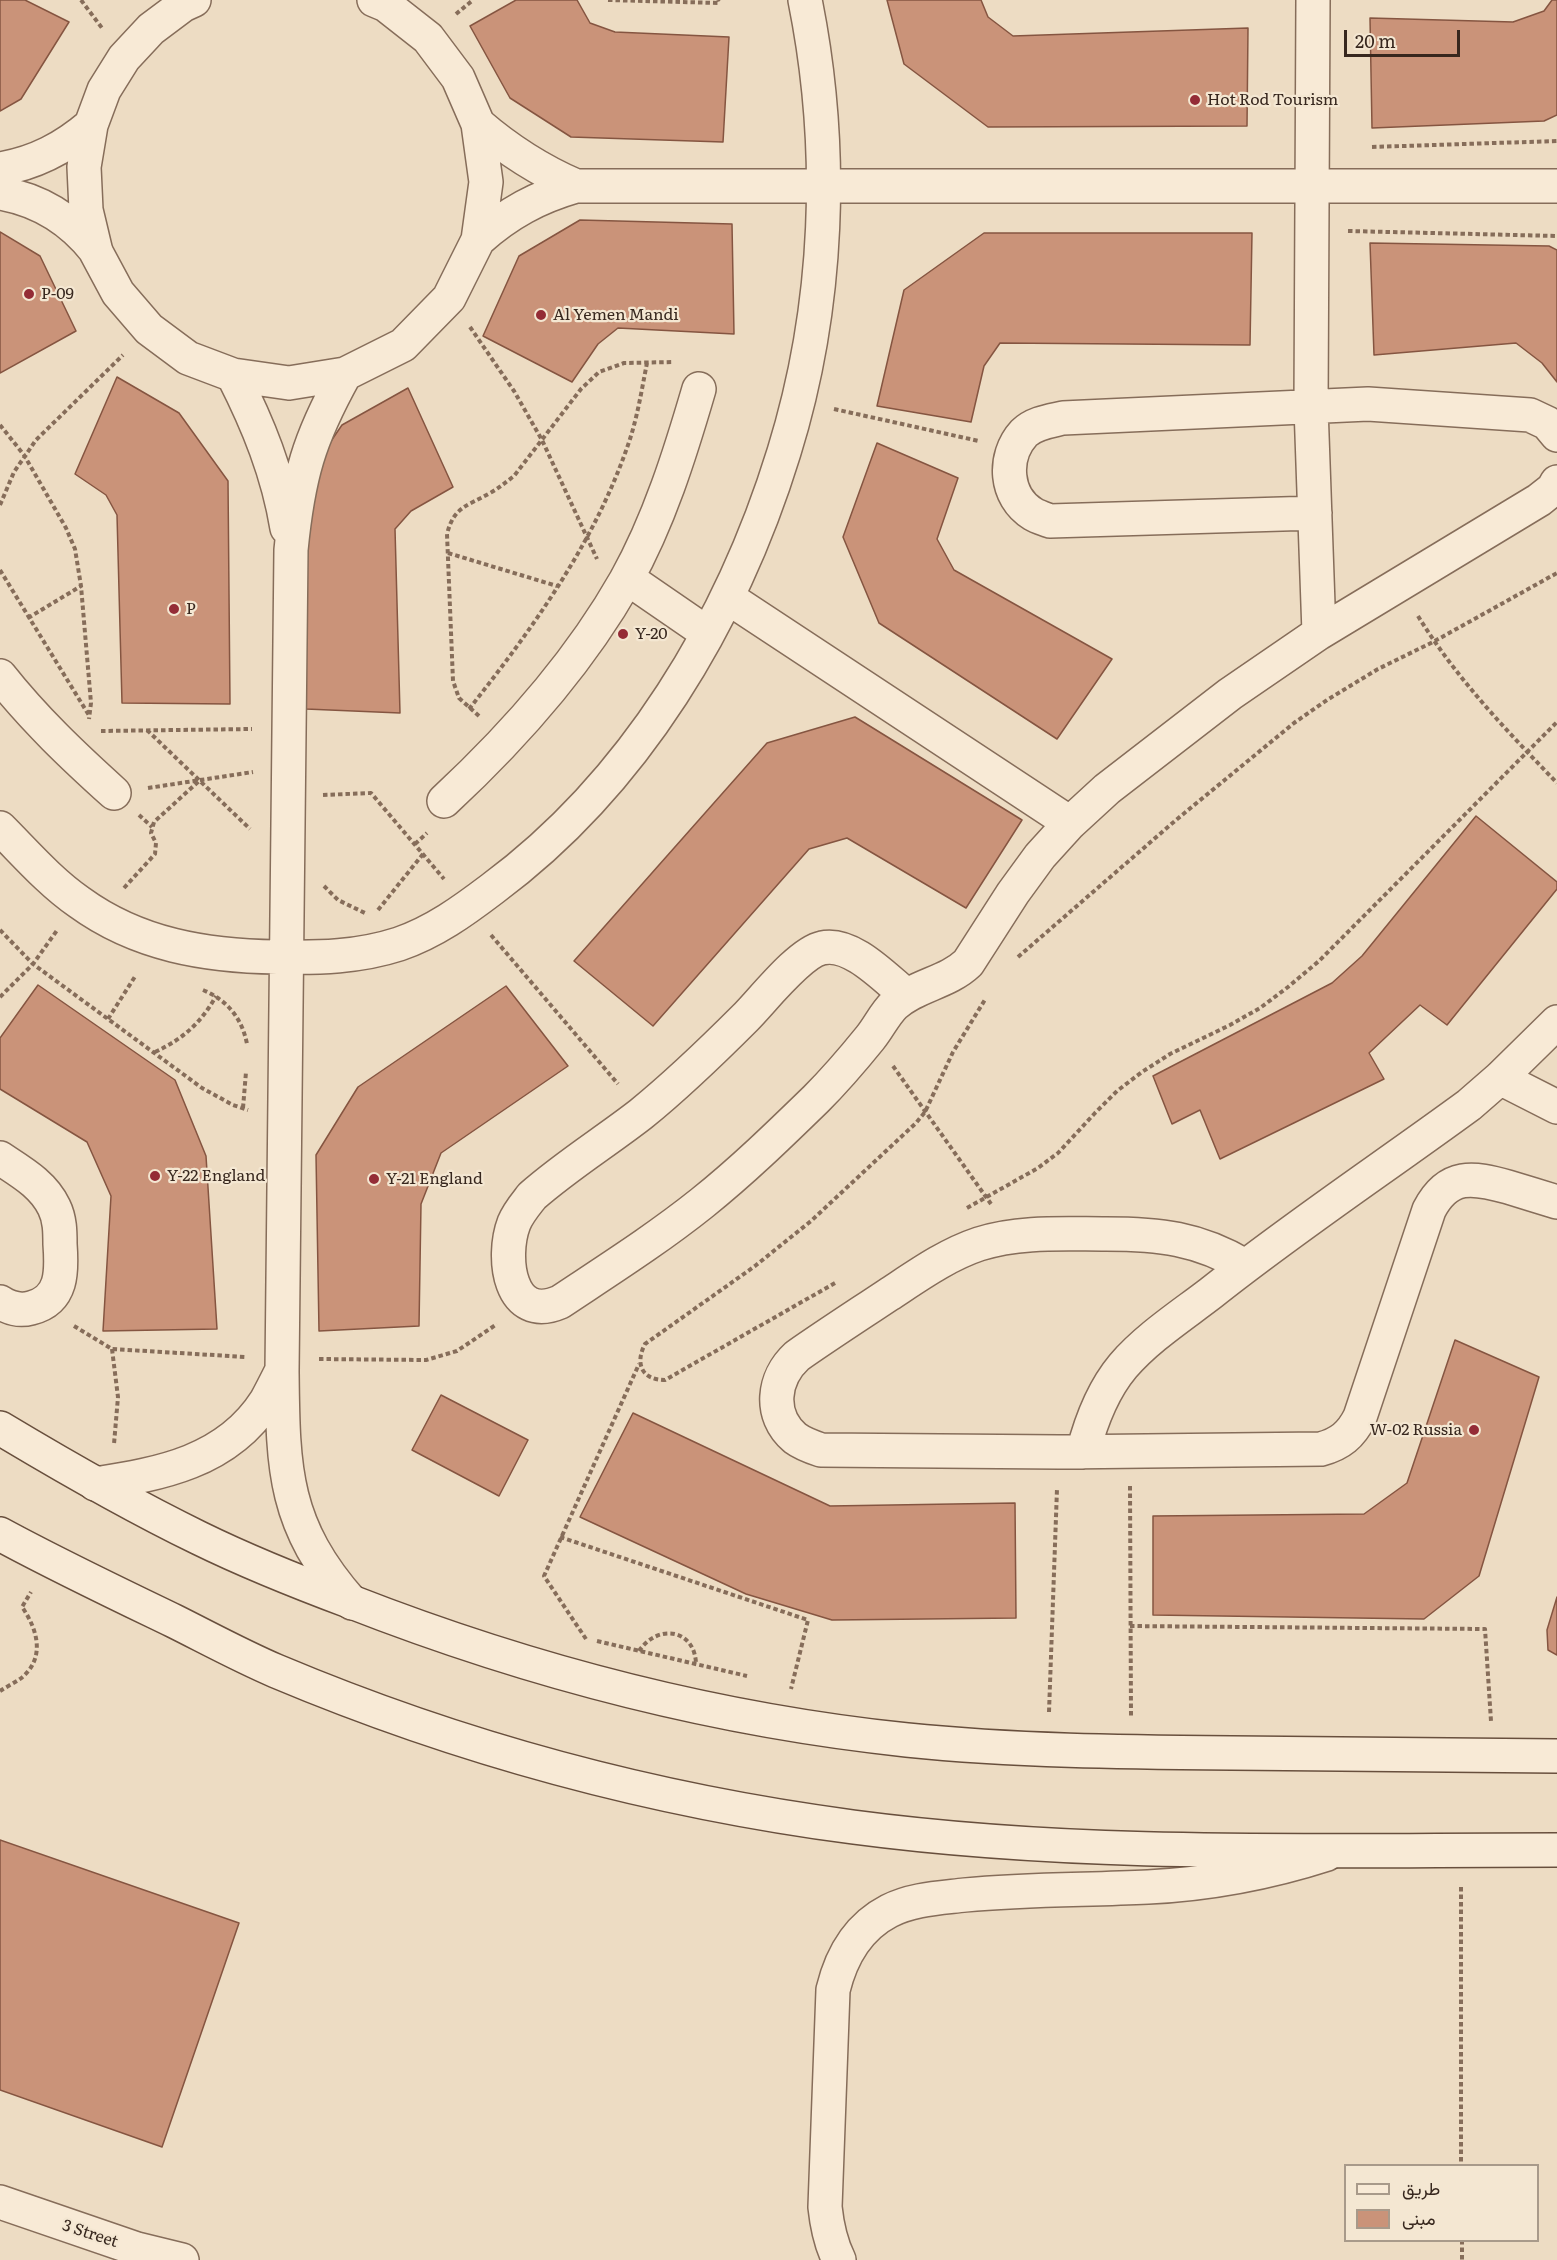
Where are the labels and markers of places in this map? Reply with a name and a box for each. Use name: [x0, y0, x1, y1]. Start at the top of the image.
place label: Hot Rod Tourism: [1207, 90, 1338, 110]
marker: Hot Rod Tourism: [1188, 93, 1202, 107]
place label: P-09: [41, 284, 74, 304]
marker: P-09: [22, 287, 36, 301]
place label: Al Yemen Mandi: [553, 305, 679, 325]
marker: Al Yemen Mandi: [534, 308, 548, 322]
place label: P: [186, 599, 196, 619]
marker: P: [167, 602, 181, 616]
place label: Y-20: [635, 624, 668, 644]
marker: Y-20: [616, 627, 630, 641]
place label: Y-22 England: [167, 1166, 265, 1186]
marker: Y-22 England: [148, 1169, 162, 1183]
place label: Y-21 England: [386, 1169, 483, 1189]
marker: Y-21 England: [367, 1172, 381, 1186]
place label: W-02 Russia: [1370, 1420, 1462, 1440]
marker: W-02 Russia: [1467, 1423, 1481, 1437]

